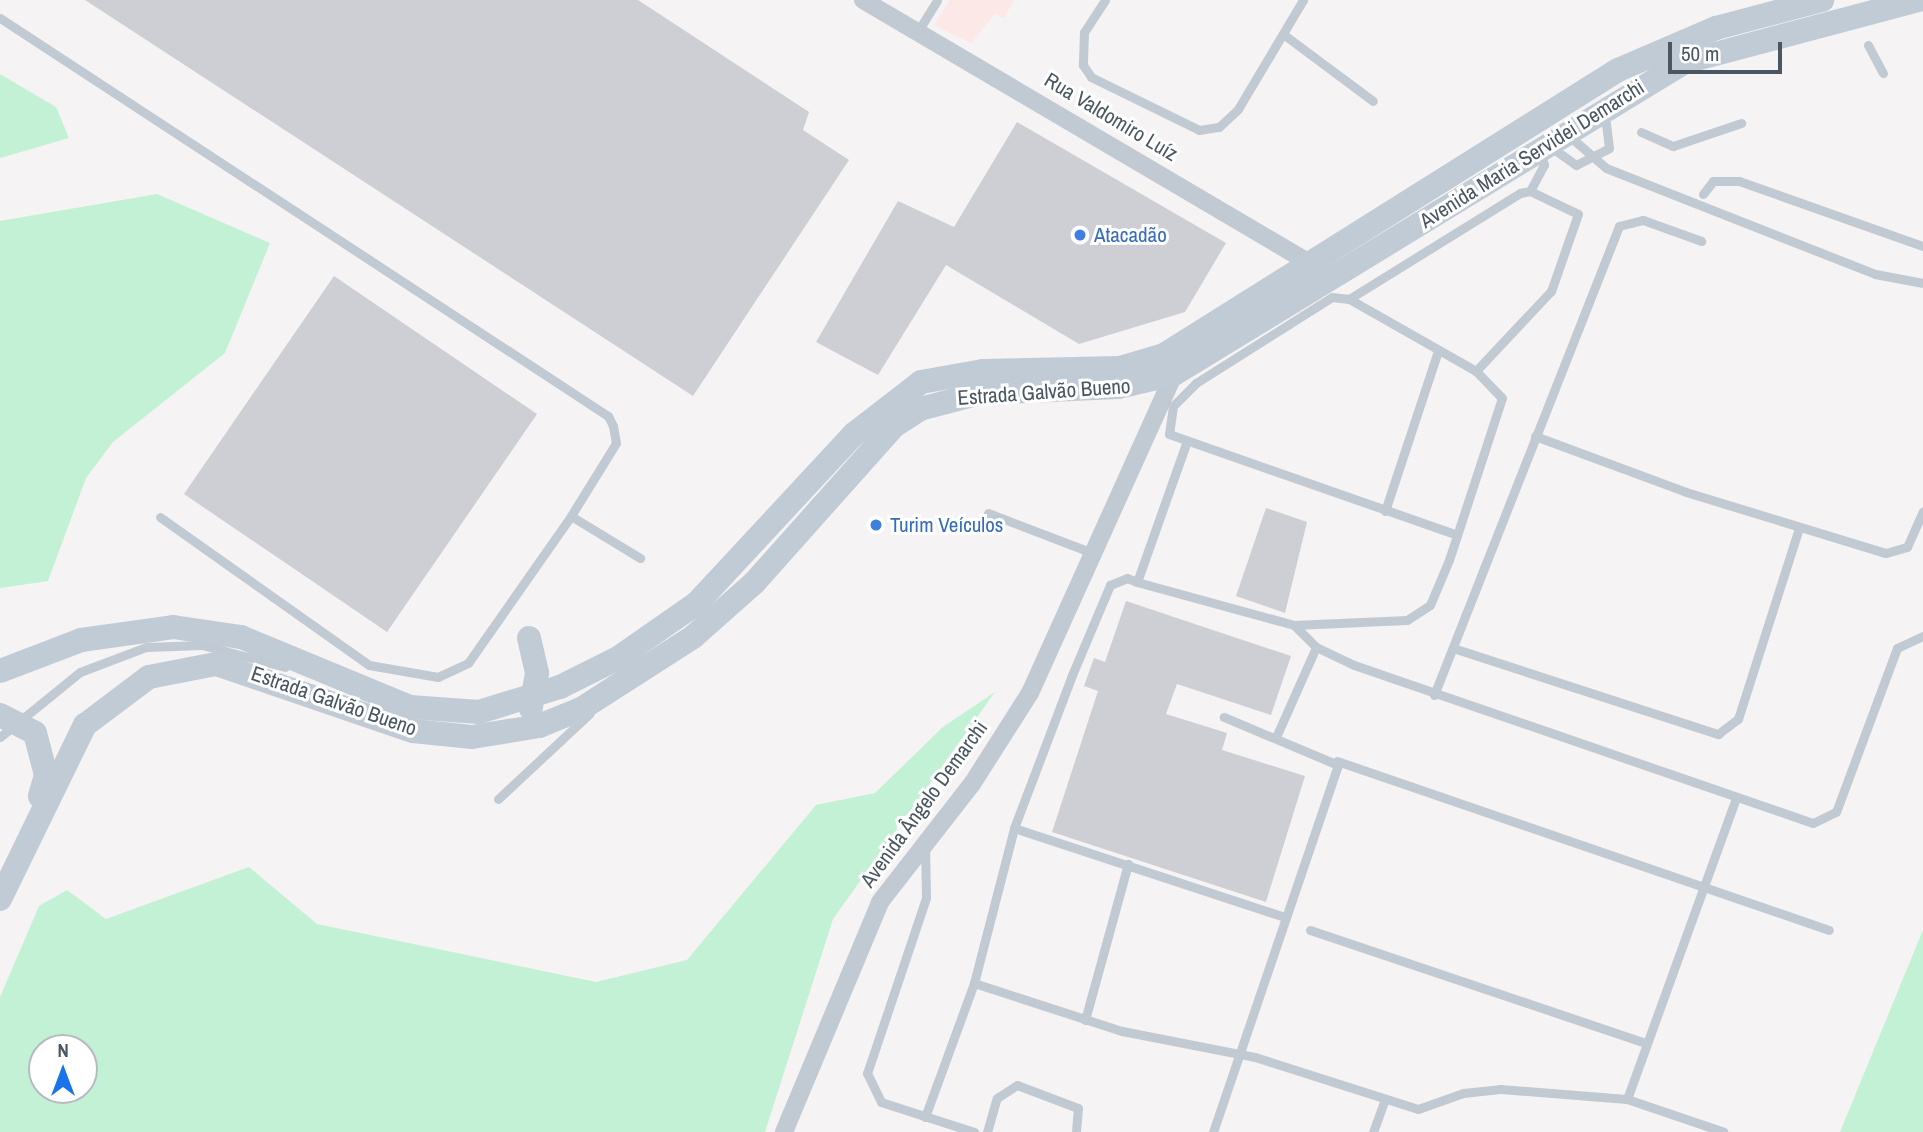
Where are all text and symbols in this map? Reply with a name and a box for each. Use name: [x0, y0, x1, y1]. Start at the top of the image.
scale bar: [1671, 28, 1785, 72]
text: 50 m: [1681, 39, 1719, 68]
street label: Rua Valdomiro Luíz: [1040, 67, 1182, 167]
street label: Avenida Maria Servidei Demarchi: [1415, 74, 1649, 234]
place label: Atacadão: [1094, 222, 1167, 248]
marker: Atacadão: [1072, 227, 1088, 243]
street label: Estrada Galvão Bueno: [957, 373, 1131, 411]
place label: Turim Veículos: [890, 512, 1003, 538]
marker: Turim Veículos: [868, 517, 884, 533]
street label: Estrada Galvão Bueno: [248, 661, 420, 741]
street label: Avenida Ângelo Demarchi: [855, 715, 993, 893]
north arrow: [28, 1034, 98, 1104]
text: N: [57, 1037, 69, 1063]

